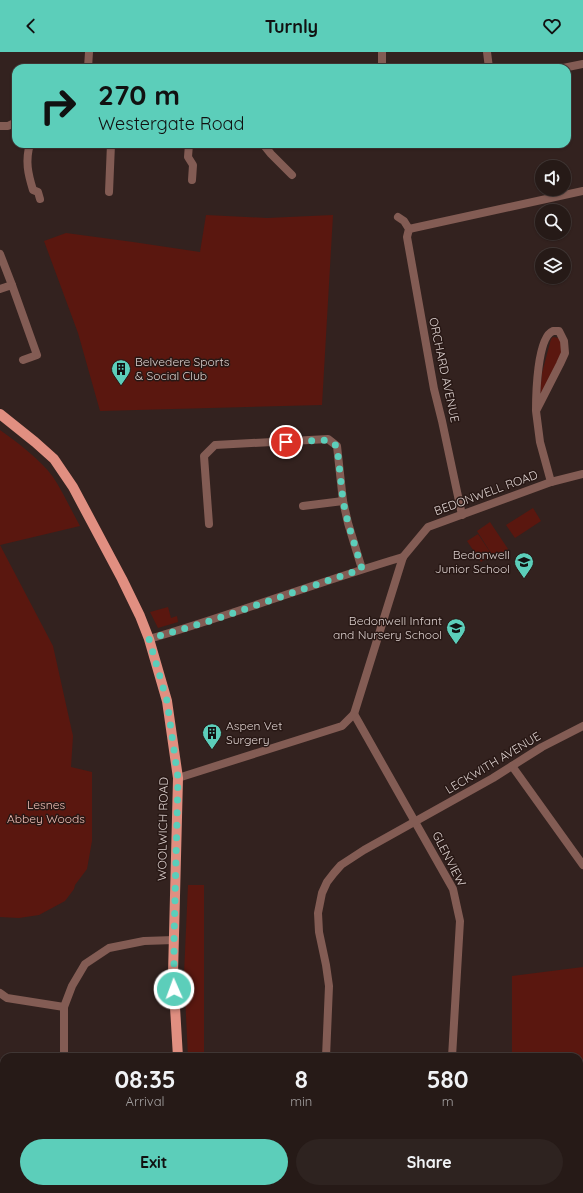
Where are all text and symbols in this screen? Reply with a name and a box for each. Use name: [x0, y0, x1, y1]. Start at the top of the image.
icon: back: [20, 15, 42, 37]
text: Turnly: [265, 15, 318, 38]
icon: heart: [541, 15, 563, 37]
text: 270 m: [98, 77, 180, 112]
icon: right: [32, 80, 84, 132]
text: Westergate Road: [98, 112, 244, 135]
map controls: [535, 160, 571, 284]
button: sound: [535, 160, 571, 196]
button: search: [535, 204, 571, 240]
button: layers: [535, 248, 571, 284]
street label: ORCHARD AVENUE: [426, 316, 463, 424]
place label: Belvedere Sports & Social Club: [135, 354, 230, 383]
building icon: Belvedere Sports & Social Club: [110, 358, 132, 386]
pin: [269, 425, 303, 459]
icon: arrive: [275, 431, 297, 453]
street label: BEDONWELL ROAD: [432, 467, 540, 518]
place label: Bedonwell Junior School: [435, 547, 510, 576]
school or university icon: Bedonwell Junior School: [513, 551, 535, 579]
place label: Bedonwell Infant and Nursery School: [333, 613, 442, 642]
school or university icon: Bedonwell Infant and Nursery School: [445, 617, 467, 645]
place label: Aspen Vet Surgery: [226, 718, 282, 747]
building icon: Aspen Vet Surgery: [201, 722, 223, 750]
street label: LECKWITH AVENUE: [442, 728, 543, 797]
street label: WOOLWICH ROAD: [154, 777, 171, 881]
park label: Lesnes Abbey Woods: [7, 797, 85, 826]
street label: GLENVIEW: [429, 829, 470, 889]
position arrow: [153, 968, 195, 1010]
text: 08:35: [114, 1064, 176, 1094]
text: 8: [295, 1064, 308, 1094]
text: 580: [427, 1064, 468, 1094]
text: Arrival: [126, 1093, 165, 1109]
text: min: [290, 1093, 312, 1109]
text: m: [442, 1093, 454, 1109]
button: Exit: [20, 1139, 288, 1185]
button: Share: [296, 1139, 563, 1185]

